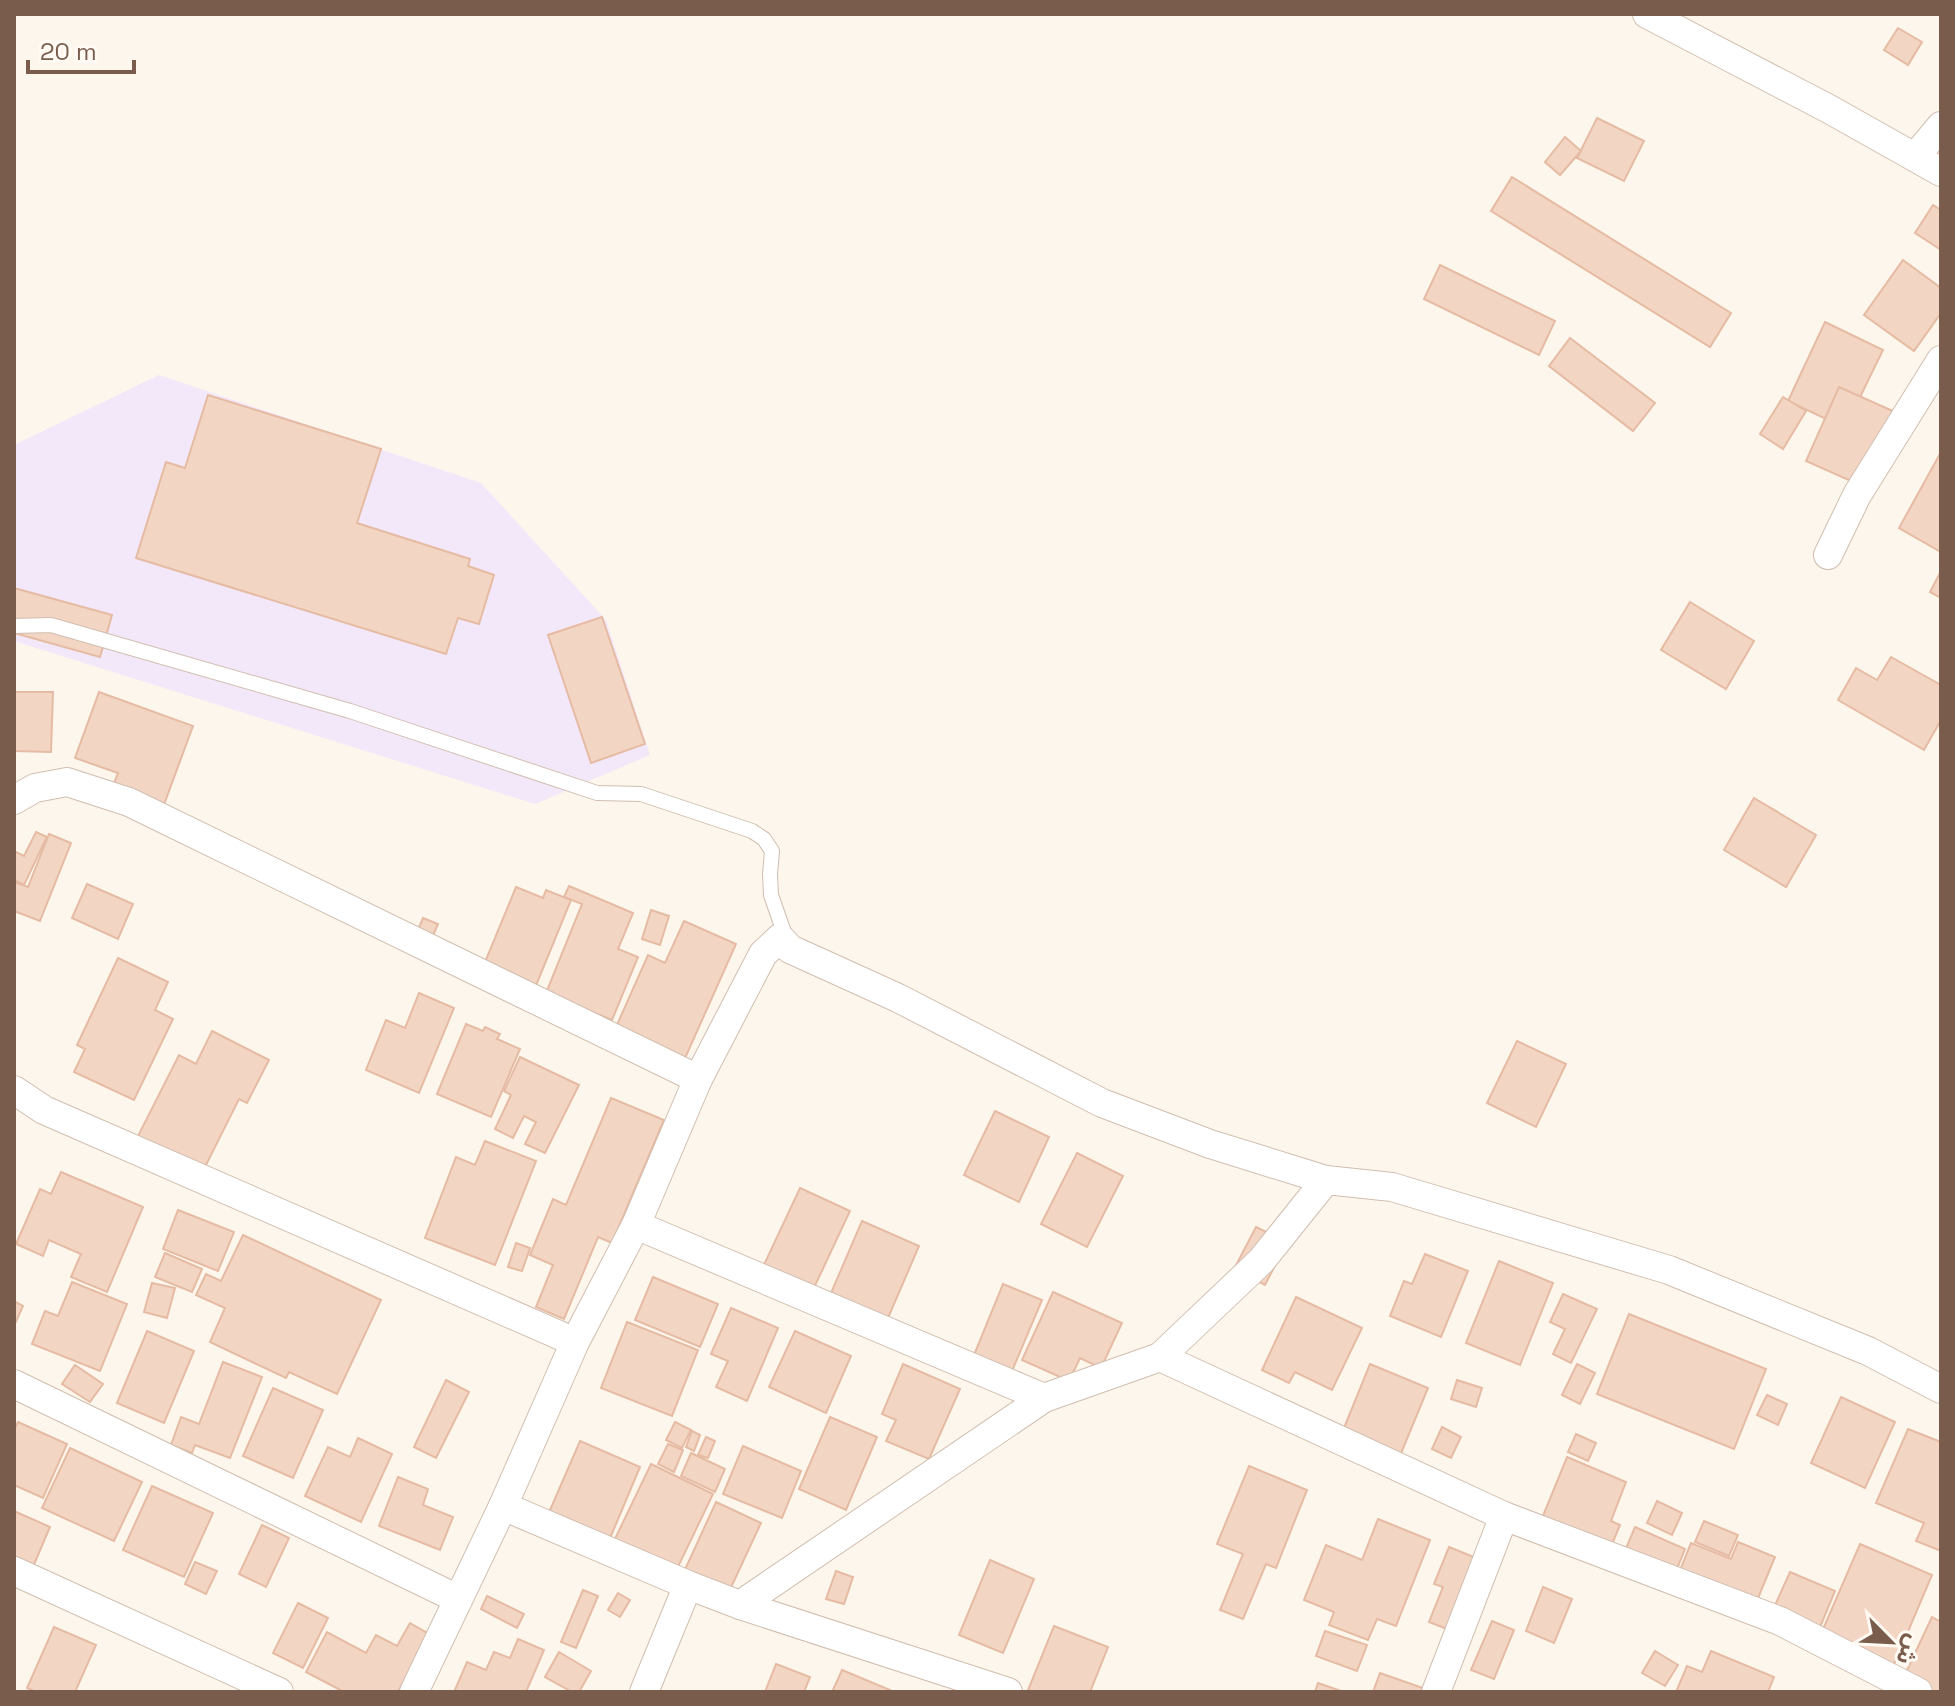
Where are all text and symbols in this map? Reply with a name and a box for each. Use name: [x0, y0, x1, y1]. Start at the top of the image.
scale bar: [28, 24, 134, 74]
text: 20 m: [40, 36, 97, 67]
north arrow: [1851, 1602, 1931, 1682]
text: ش: [1890, 1631, 1928, 1670]

